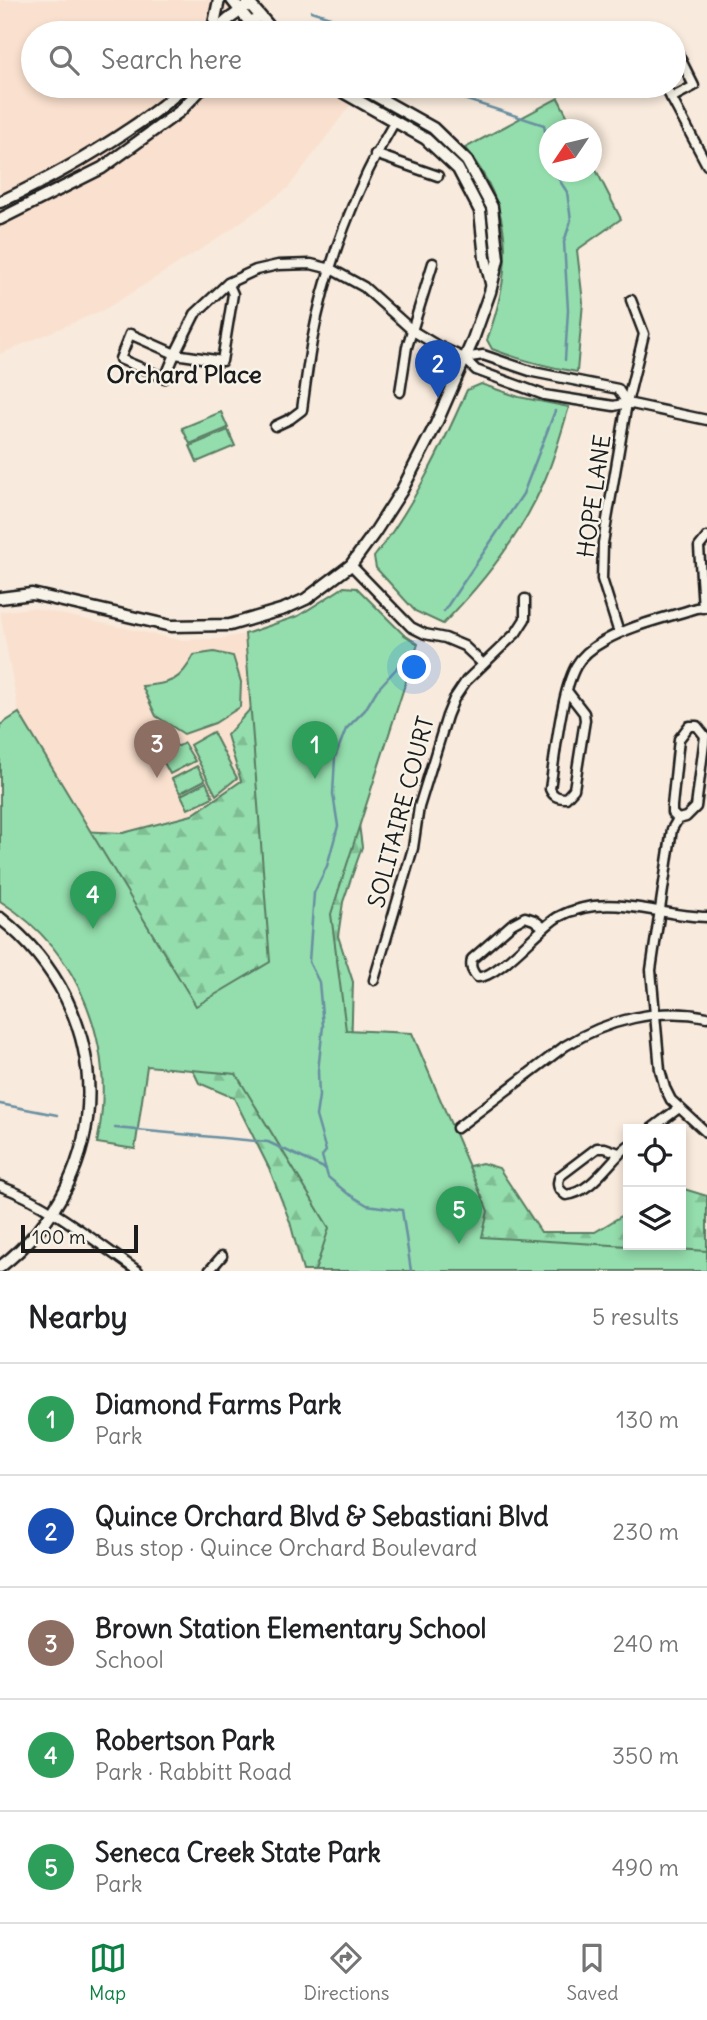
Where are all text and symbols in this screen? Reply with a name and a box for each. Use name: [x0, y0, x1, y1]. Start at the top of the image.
search box: [21, 21, 686, 98]
icon: search: [45, 41, 83, 79]
text: Search here: [101, 43, 242, 76]
north arrow: [539, 119, 602, 182]
pin: 2: [415, 340, 461, 398]
district label: Orchard Place: [106, 359, 262, 389]
street label: HOPE LANE: [571, 433, 616, 559]
your location: [397, 650, 431, 684]
street label: SOLITAIRE COURT: [361, 713, 440, 911]
pin: 3: [134, 720, 180, 778]
pin: 1: [292, 721, 338, 779]
pin: 4: [70, 871, 116, 929]
map controls: [623, 1124, 686, 1250]
button: locate: [623, 1124, 686, 1187]
pin: 5: [436, 1186, 482, 1244]
button: layers: [623, 1187, 686, 1250]
scale bar: [21, 1222, 138, 1254]
text: 100 m: [32, 1225, 86, 1249]
text: Nearby: [28, 1298, 128, 1336]
text: 5 results: [592, 1302, 679, 1331]
text: Diamond Farms Park: [95, 1388, 342, 1421]
text: 1: [46, 1405, 56, 1434]
text: 130 m: [616, 1405, 679, 1434]
text: Park: [95, 1421, 143, 1450]
text: Quince Orchard Blvd & Sebastiani Blvd: [95, 1500, 549, 1533]
text: 2: [45, 1517, 57, 1546]
text: 230 m: [613, 1517, 679, 1546]
text: Bus stop · Quince Orchard Boulevard: [95, 1533, 477, 1562]
text: Brown Station Elementary School: [95, 1612, 486, 1645]
text: 3: [44, 1629, 58, 1658]
text: 240 m: [613, 1629, 679, 1658]
text: School: [95, 1645, 164, 1674]
text: Robertson Park: [95, 1724, 275, 1757]
text: 4: [44, 1741, 58, 1770]
text: 350 m: [612, 1741, 679, 1770]
text: Park · Rabbitt Road: [95, 1757, 292, 1786]
text: Seneca Creek State Park: [95, 1836, 381, 1869]
text: 5: [44, 1853, 58, 1882]
text: 490 m: [612, 1853, 679, 1882]
text: Park: [95, 1869, 143, 1898]
tab: Map: [89, 1939, 127, 2005]
tab: Directions: [304, 1939, 389, 2005]
tab: Saved: [566, 1939, 618, 2005]

